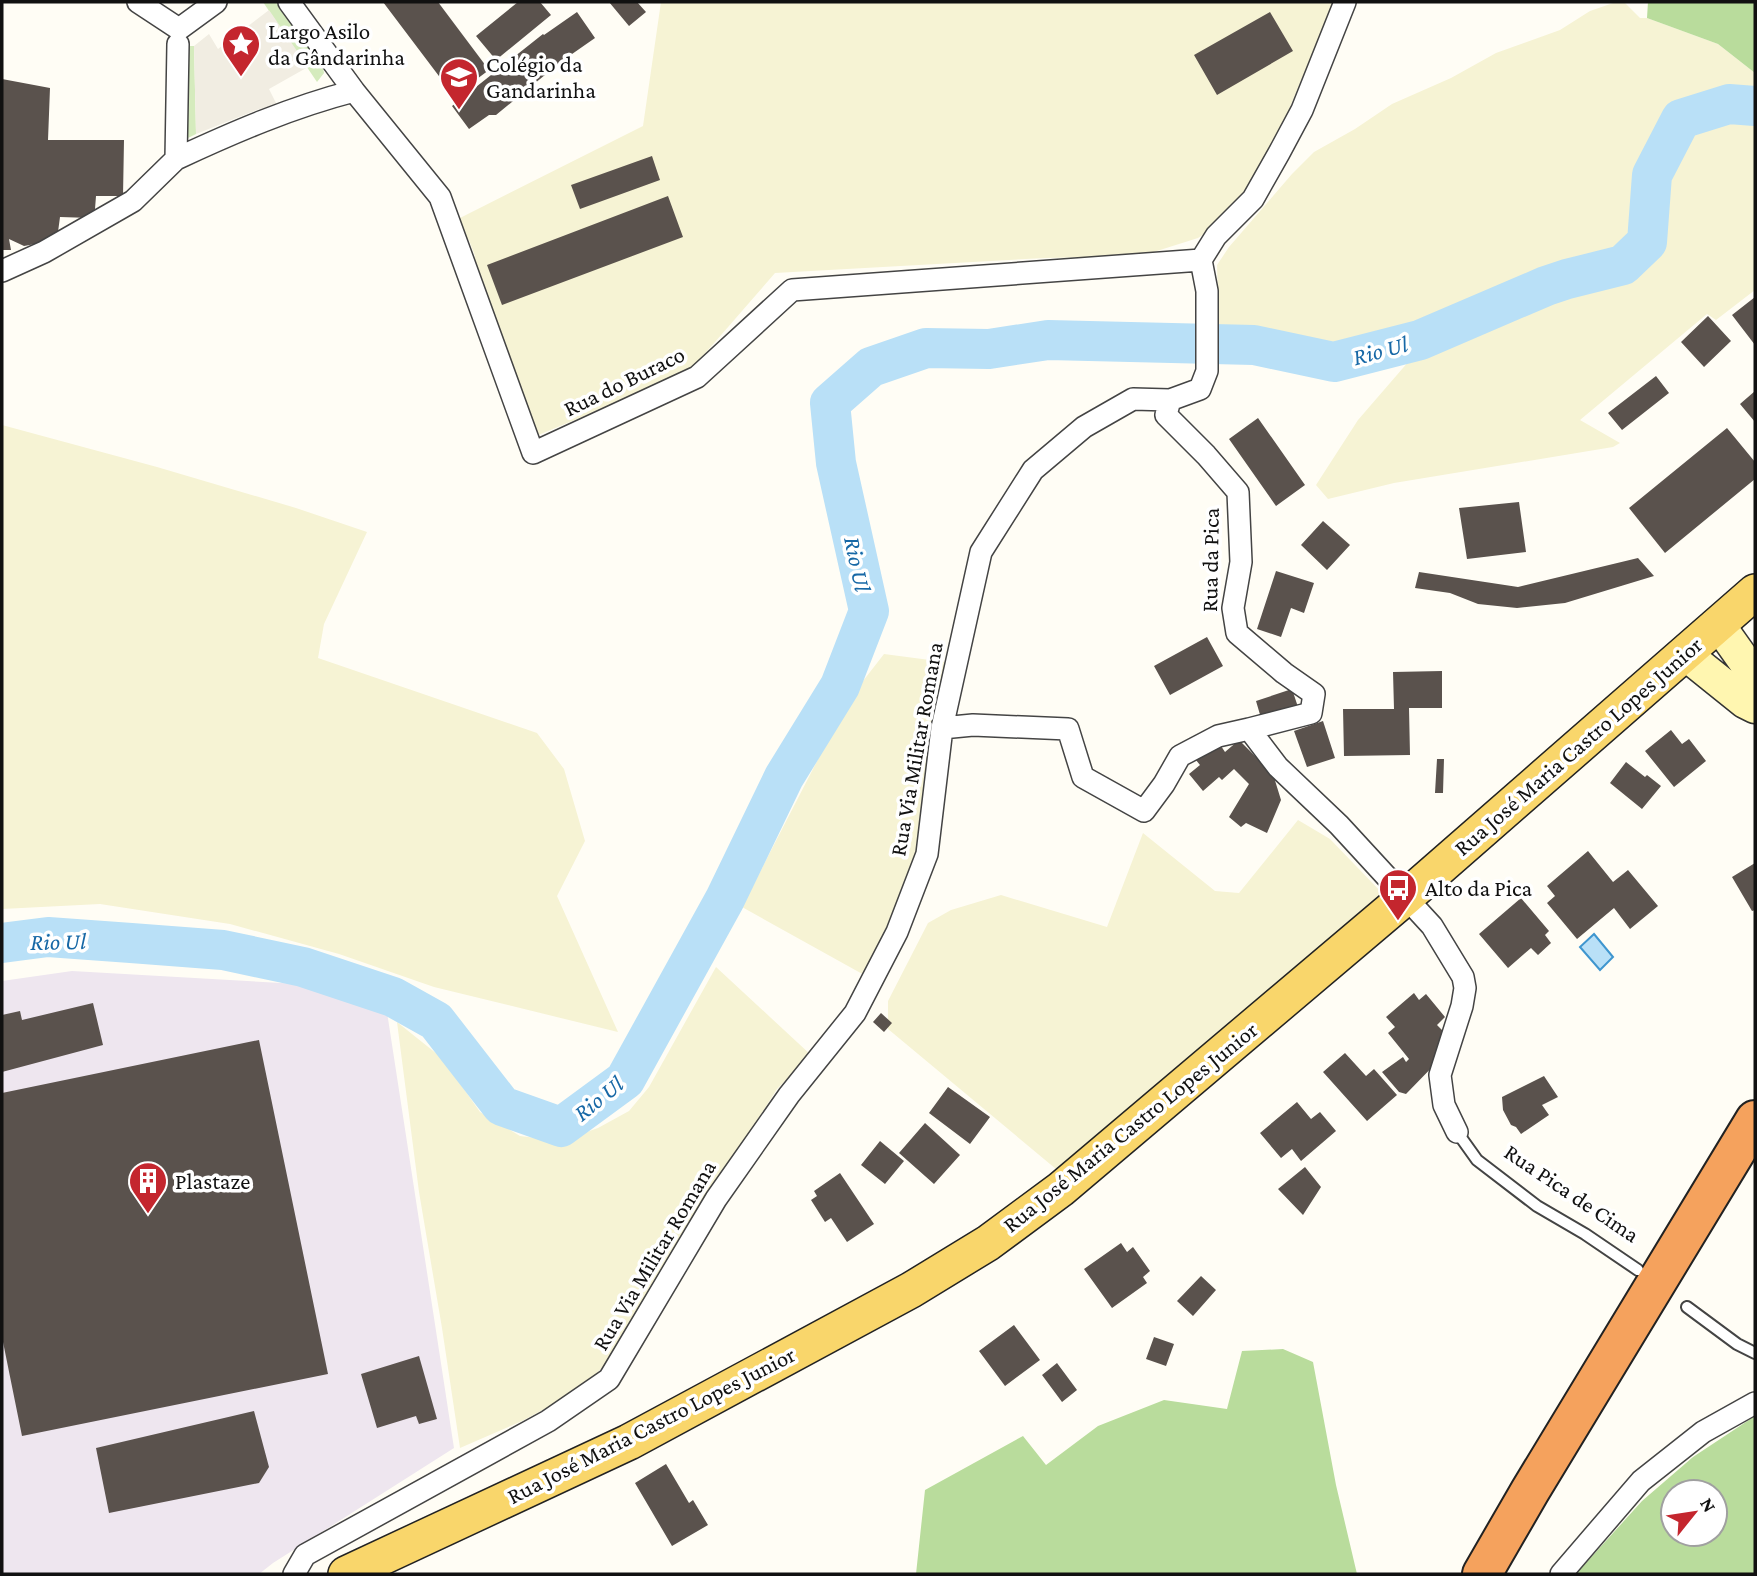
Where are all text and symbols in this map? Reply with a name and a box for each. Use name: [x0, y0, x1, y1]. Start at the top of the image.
place label: Largo Asilo da Gândarinha: [268, 18, 405, 70]
place icon: Largo Asilo da Gândarinha: [220, 23, 262, 78]
place label: Colégio da Gandarinha: [486, 51, 596, 103]
school or university icon: Colégio da Gandarinha: [438, 56, 480, 111]
water label: Rio Ul: [1350, 329, 1412, 370]
street label: Rua do Buraco: [559, 341, 689, 421]
street label: Rua da Pica: [1196, 507, 1224, 612]
water label: Rio Ul: [839, 534, 877, 595]
street label: Rua José Maria Castro Lopes Junior: [1449, 631, 1707, 861]
street label: Rua Via Militar Romana: [884, 639, 948, 858]
bus stop icon: Alto da Pica: [1377, 867, 1419, 922]
place label: Alto da Pica: [1425, 875, 1532, 901]
water label: Rio Ul: [30, 927, 87, 955]
street label: Rua José Maria Castro Lopes Junior: [998, 1016, 1262, 1238]
water label: Rio Ul: [568, 1069, 629, 1126]
street label: Rua Pica de Cima: [1500, 1138, 1645, 1248]
street label: Rua Via Militar Romana: [587, 1155, 721, 1355]
building icon: Plastaze: [127, 1160, 169, 1215]
place label: Plastaze: [175, 1168, 250, 1194]
street label: Rua José Maria Castro Lopes Junior: [503, 1341, 799, 1509]
north arrow: [1659, 1478, 1729, 1548]
text: N: [1696, 1494, 1721, 1516]

